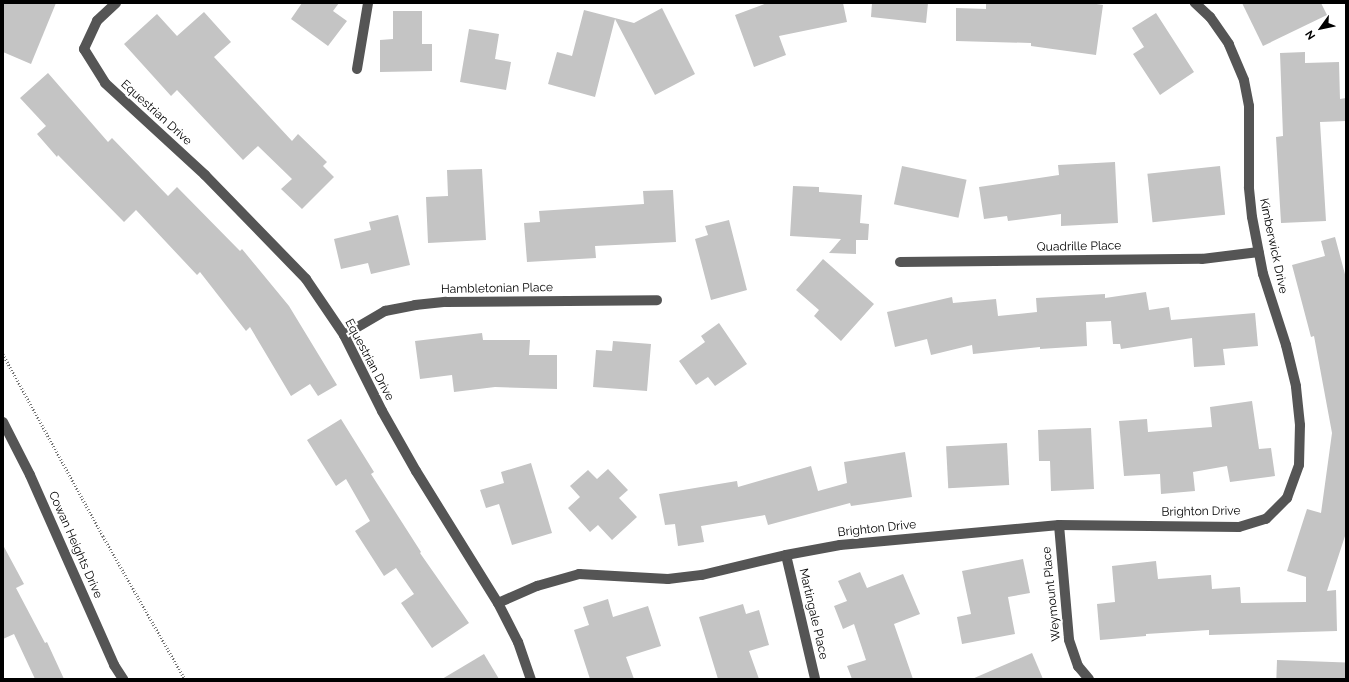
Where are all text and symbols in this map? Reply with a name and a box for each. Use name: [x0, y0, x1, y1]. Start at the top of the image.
north arrow: [1301, 8, 1341, 48]
text: N: [1303, 28, 1318, 42]
street label: Equestrian Drive: [118, 77, 194, 149]
street label: Kimberwick Drive: [1256, 197, 1290, 295]
street label: Quadrille Place: [1037, 239, 1121, 255]
street label: Hambletonian Place: [441, 281, 553, 297]
street label: Equestrian Drive: [341, 317, 397, 403]
street label: Cowan Heights Drive: [45, 489, 105, 601]
street label: Brighton Drive: [1161, 504, 1241, 520]
street label: Brighton Drive: [837, 518, 917, 540]
street label: Weymount Place: [1040, 546, 1064, 642]
street label: Martingale Place: [796, 567, 830, 661]

